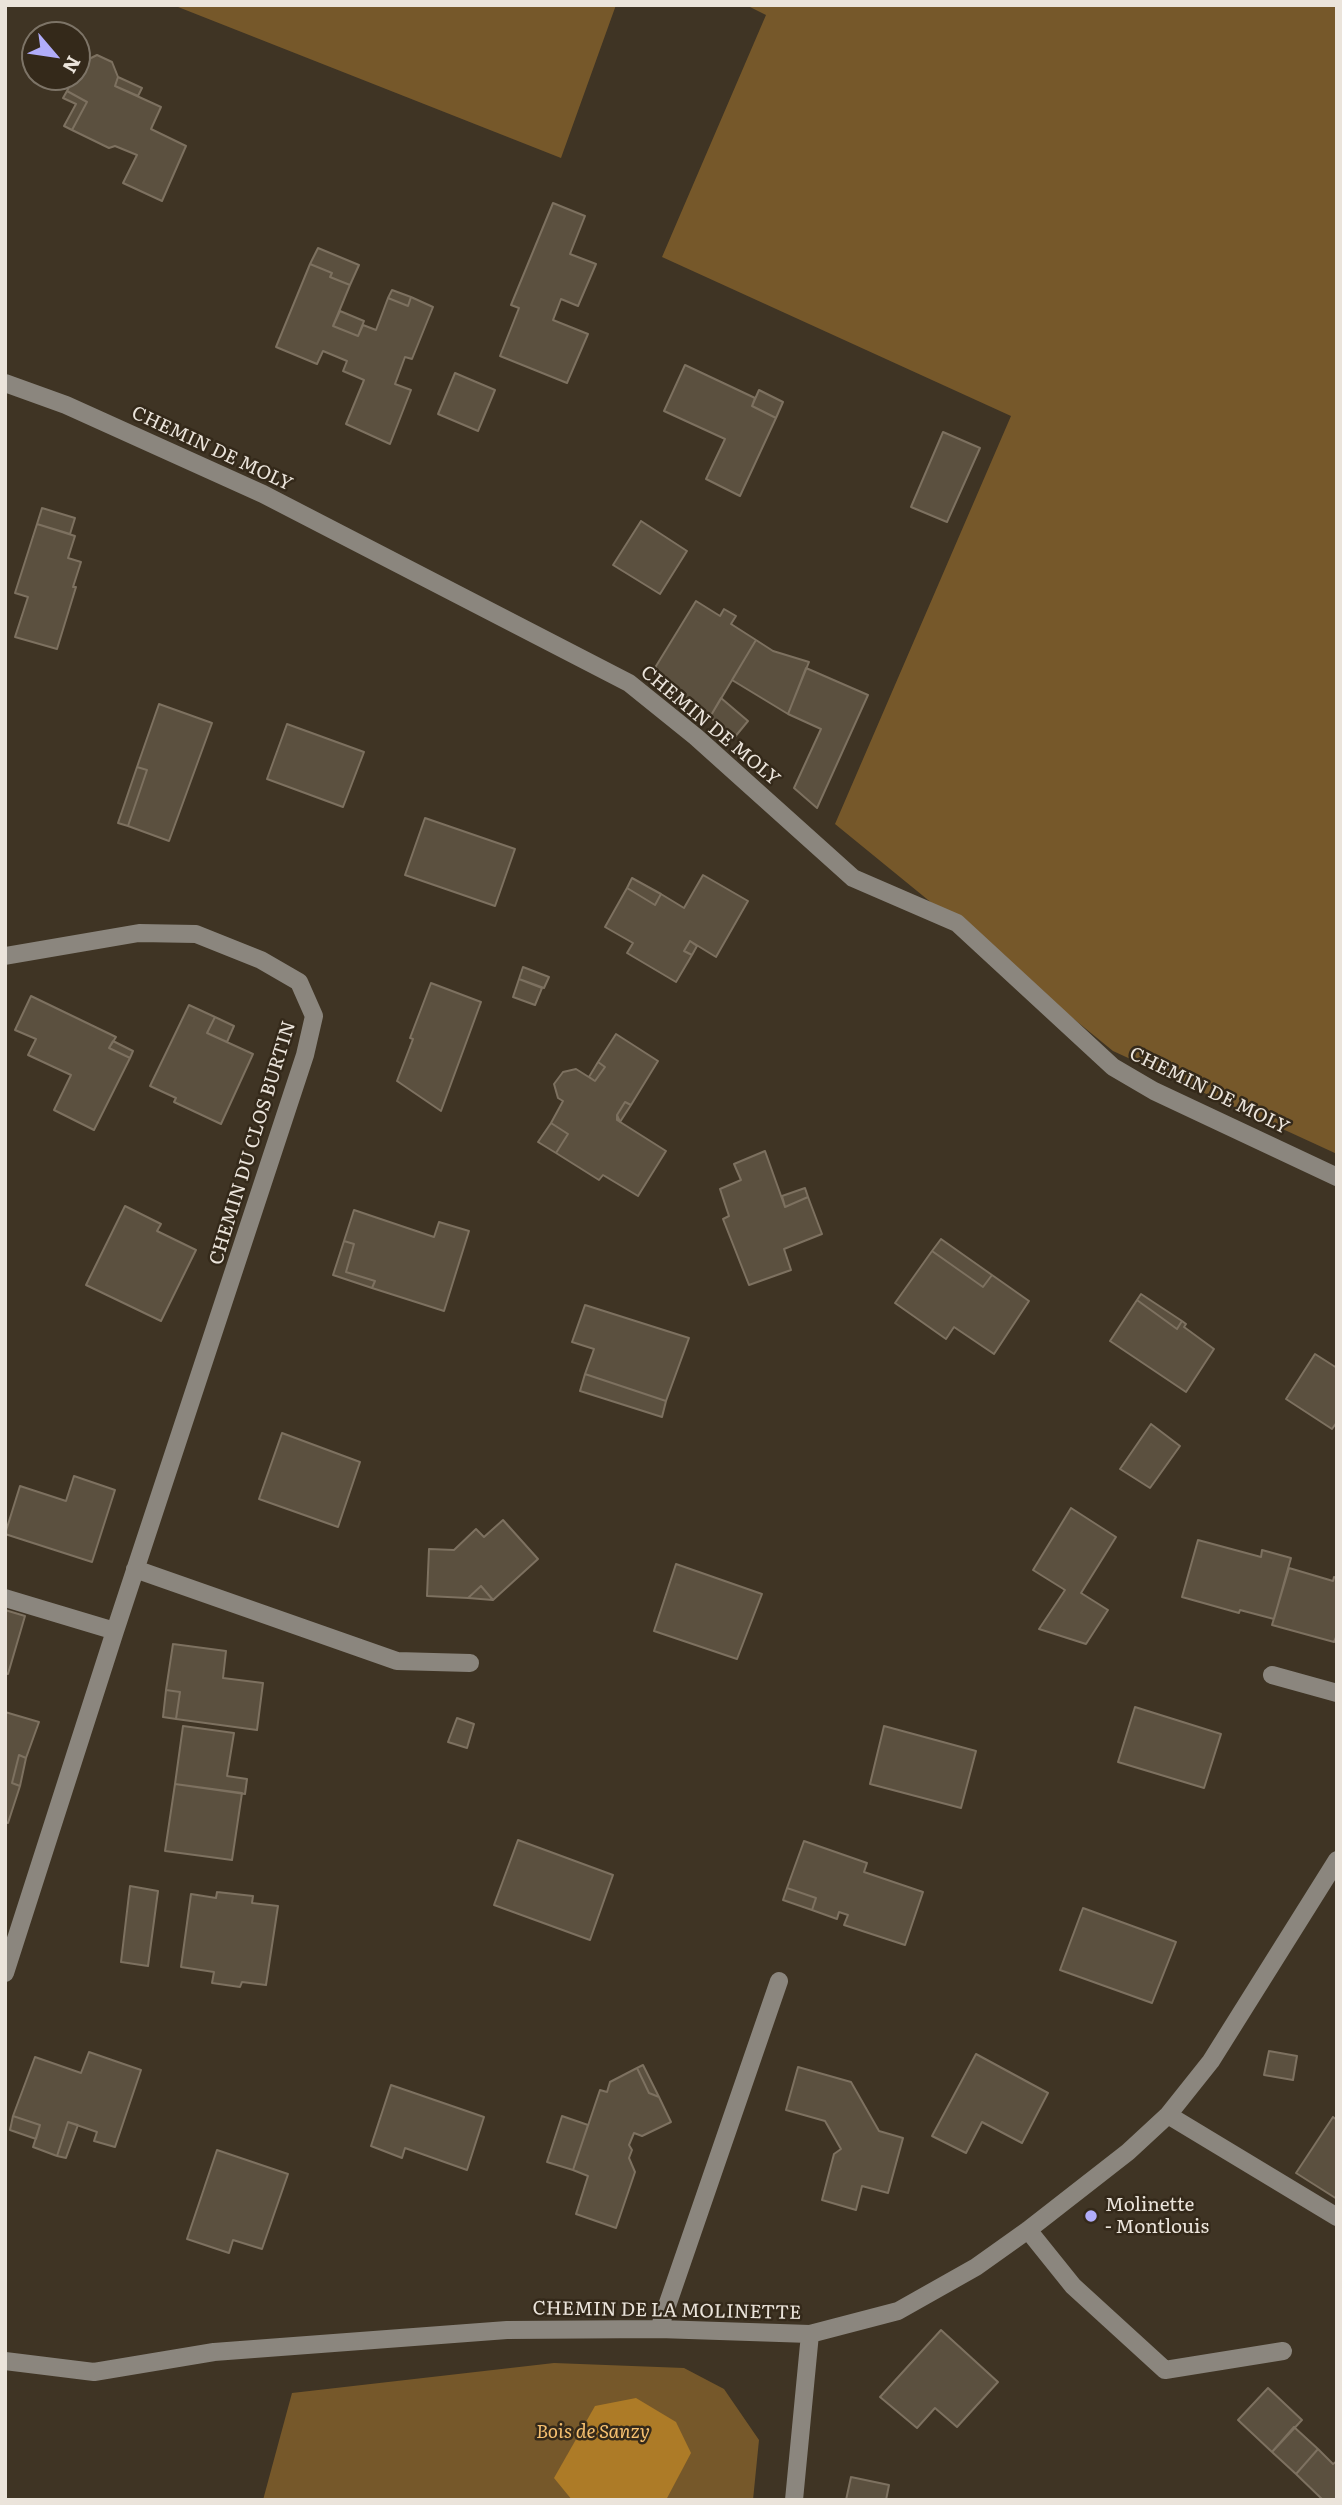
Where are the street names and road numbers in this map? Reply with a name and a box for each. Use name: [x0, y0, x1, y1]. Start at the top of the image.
street label: CHEMIN DE MOLY: [128, 402, 296, 496]
street label: CHEMIN DE MOLY: [636, 661, 784, 791]
street label: CHEMIN DU CLOS BURTIN: [205, 1018, 301, 1268]
street label: CHEMIN DE MOLY: [1125, 1042, 1293, 1140]
street label: CHEMIN DE LA MOLINETTE: [532, 2297, 802, 2325]

